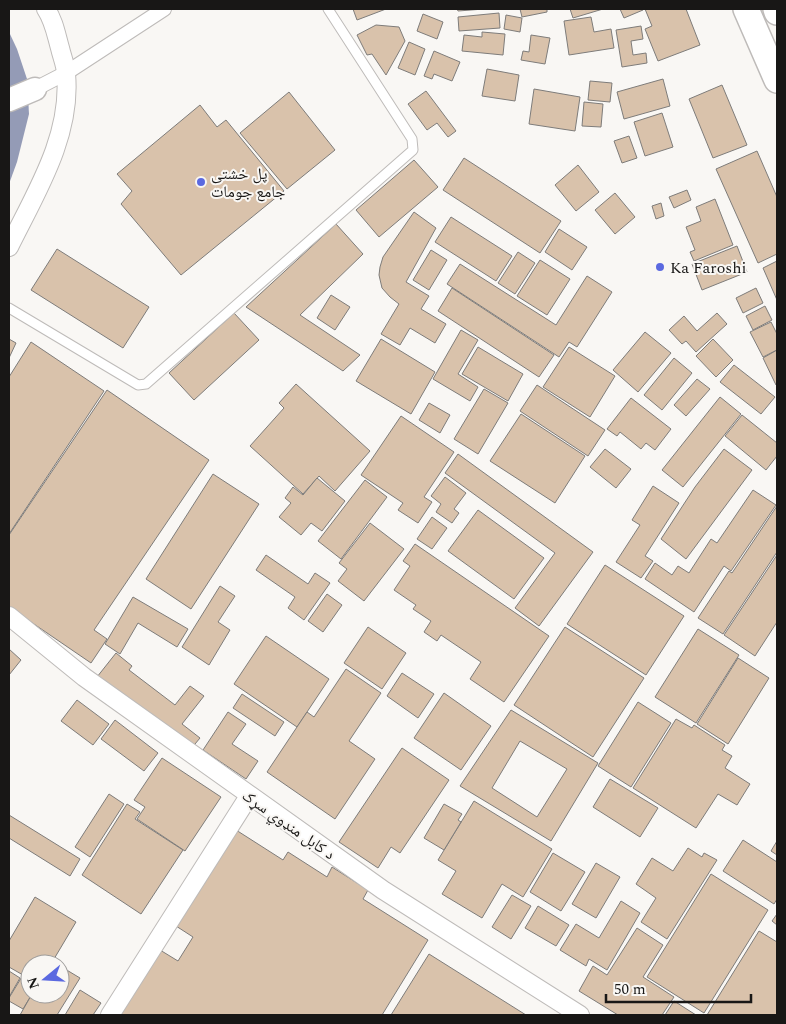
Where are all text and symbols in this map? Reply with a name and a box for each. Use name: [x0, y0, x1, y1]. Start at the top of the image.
place label: پل خشتی جامع جومات: [211, 162, 286, 204]
marker: پل خشتی جامع جومات: [195, 176, 207, 188]
place label: Ka Faroshi: [670, 256, 746, 280]
marker: Ka Faroshi: [654, 261, 666, 273]
street label: د کابل منډوي سړک: [237, 784, 340, 866]
north arrow: [20, 954, 70, 1004]
scale bar: [606, 972, 751, 1004]
text: N: [21, 974, 45, 992]
text: 50 m: [614, 978, 646, 1001]

